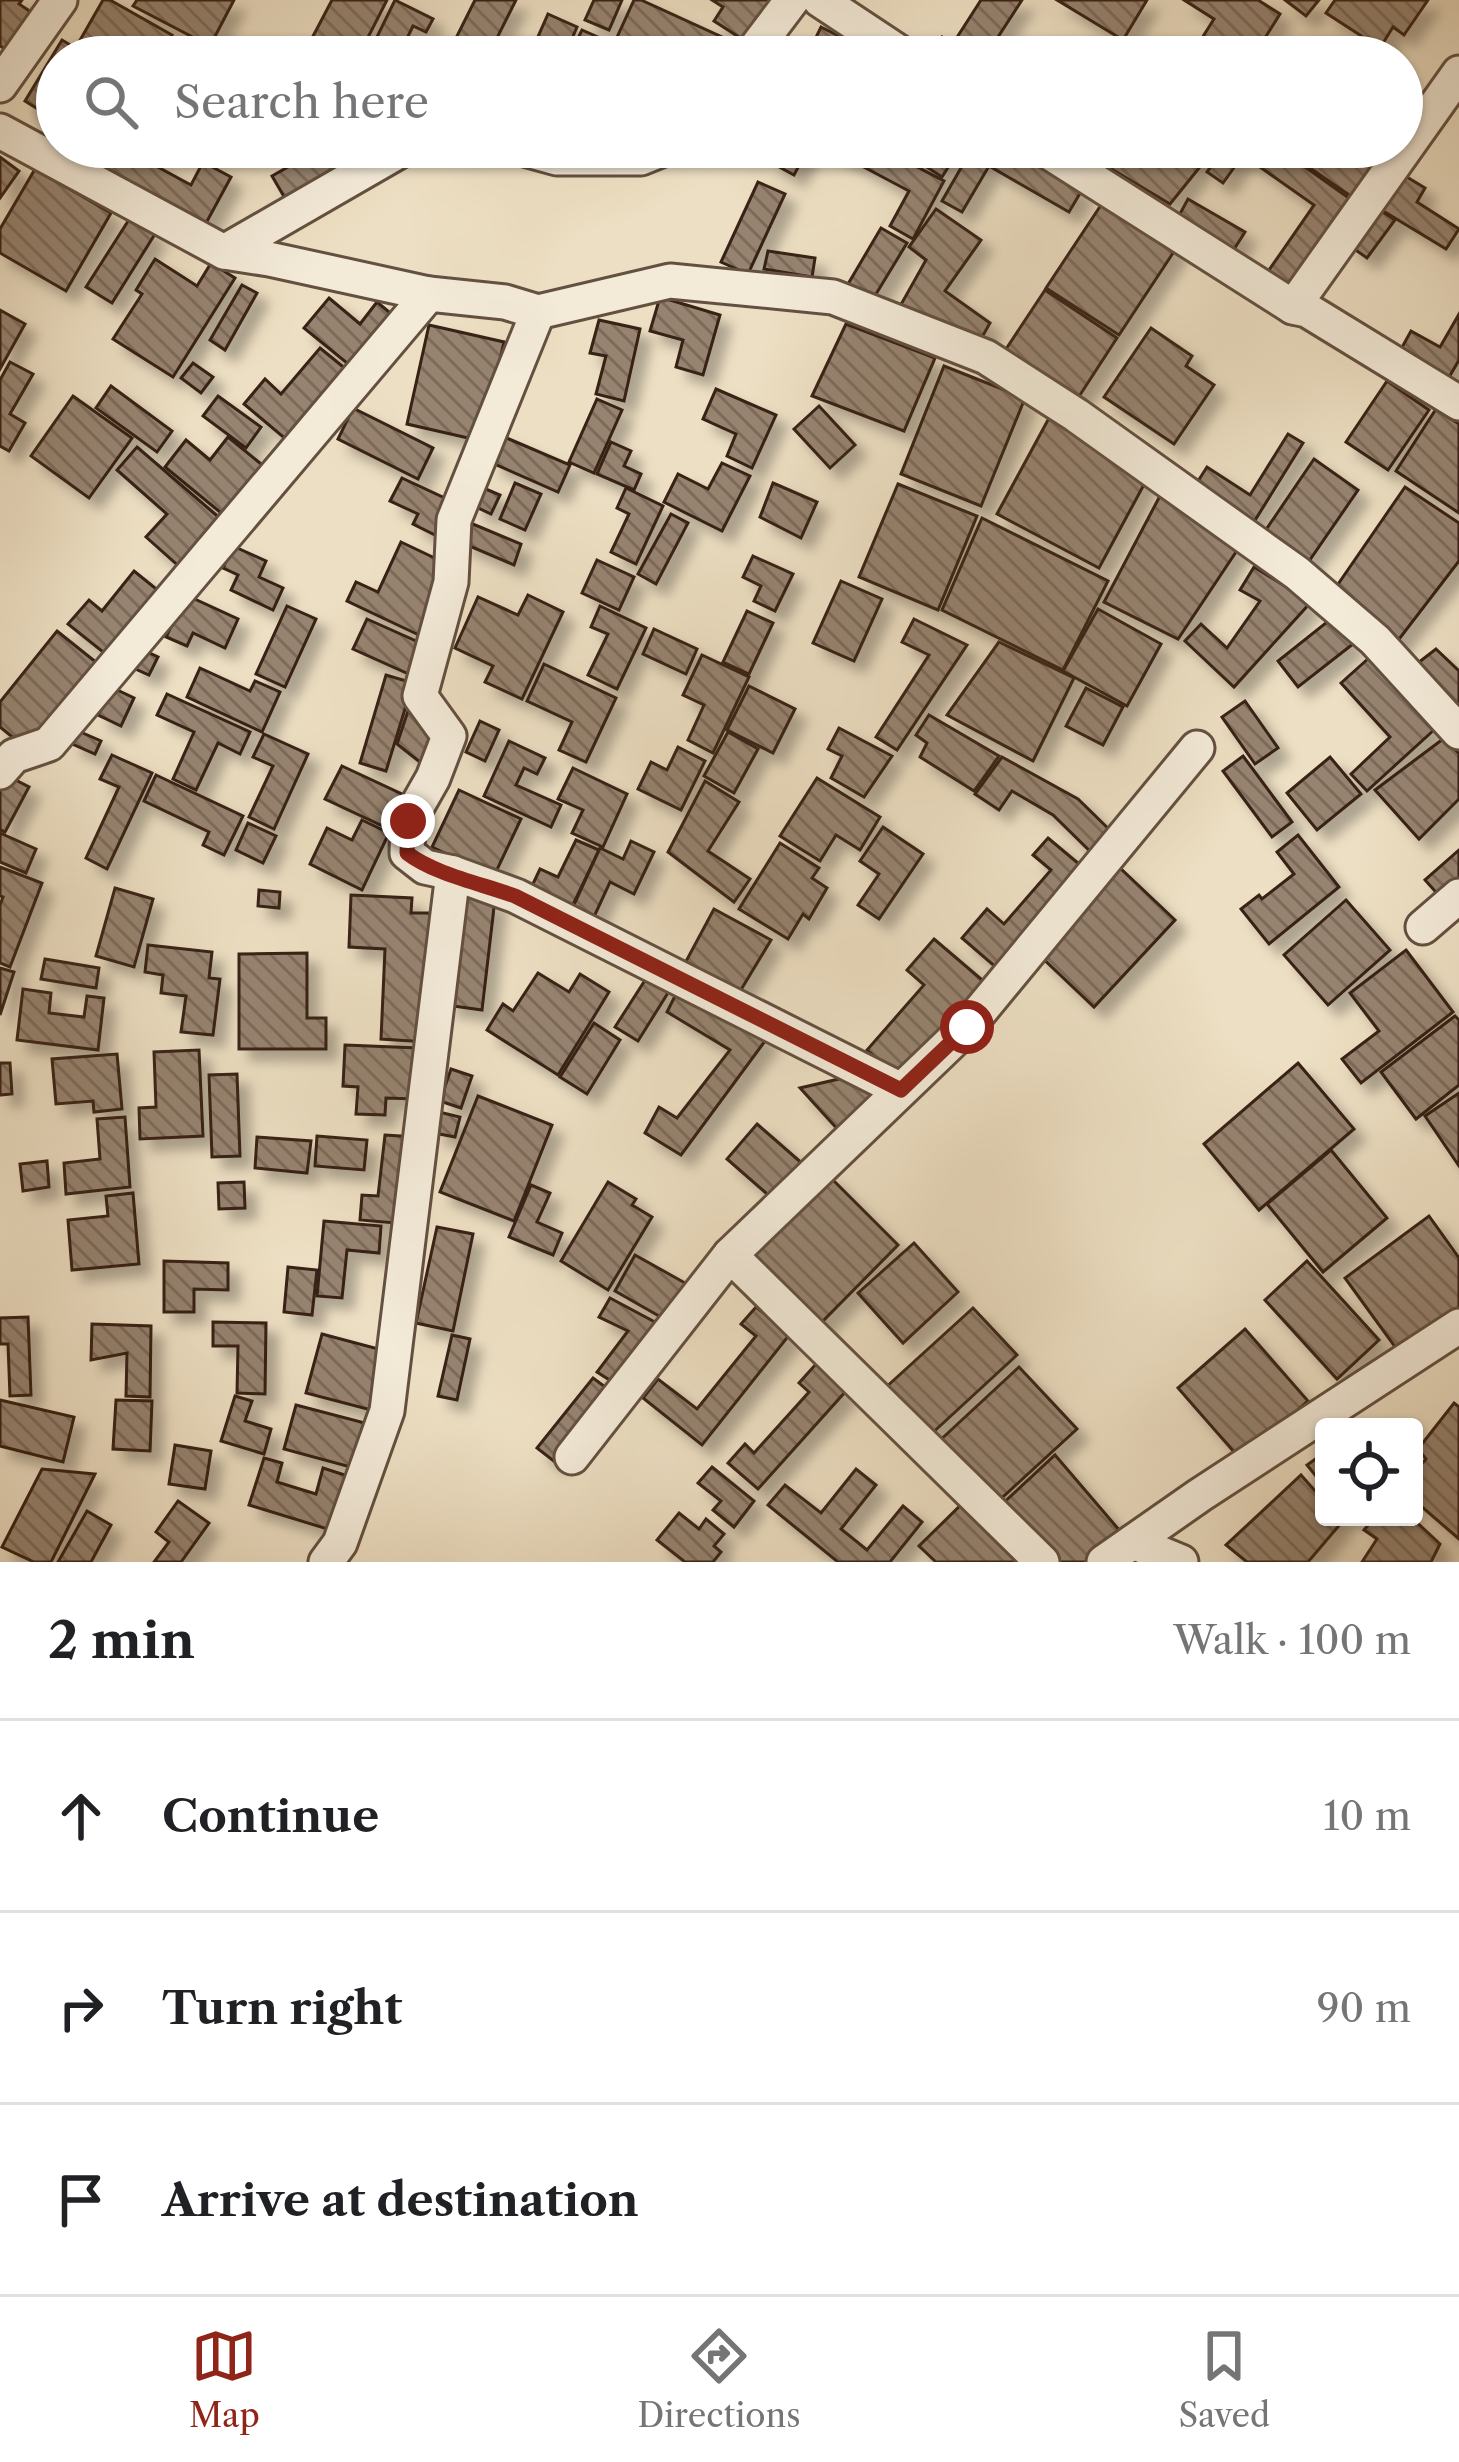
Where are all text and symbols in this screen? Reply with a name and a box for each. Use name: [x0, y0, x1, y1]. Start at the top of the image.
search box: [36, 36, 1423, 168]
icon: search: [78, 69, 144, 135]
text: Search here: [174, 74, 429, 130]
route end: [381, 794, 435, 848]
route start: [940, 1000, 994, 1054]
map controls: [1315, 1418, 1423, 1526]
button: locate: [1315, 1418, 1423, 1526]
text: 2 min: [48, 1609, 195, 1671]
text: Walk · 100 m: [1174, 1616, 1411, 1664]
icon: ahead: [48, 1783, 114, 1849]
text: Continue: [162, 1788, 379, 1844]
text: 10 m: [1323, 1792, 1411, 1840]
icon: right: [48, 1975, 114, 2041]
text: Turn right: [162, 1980, 402, 2036]
text: 90 m: [1317, 1984, 1411, 2032]
icon: arrive: [48, 2167, 114, 2233]
text: Arrive at destination: [162, 2172, 639, 2228]
tab: Map: [189, 2323, 260, 2436]
tab: Directions: [638, 2323, 801, 2436]
tab: Saved: [1178, 2323, 1270, 2436]

